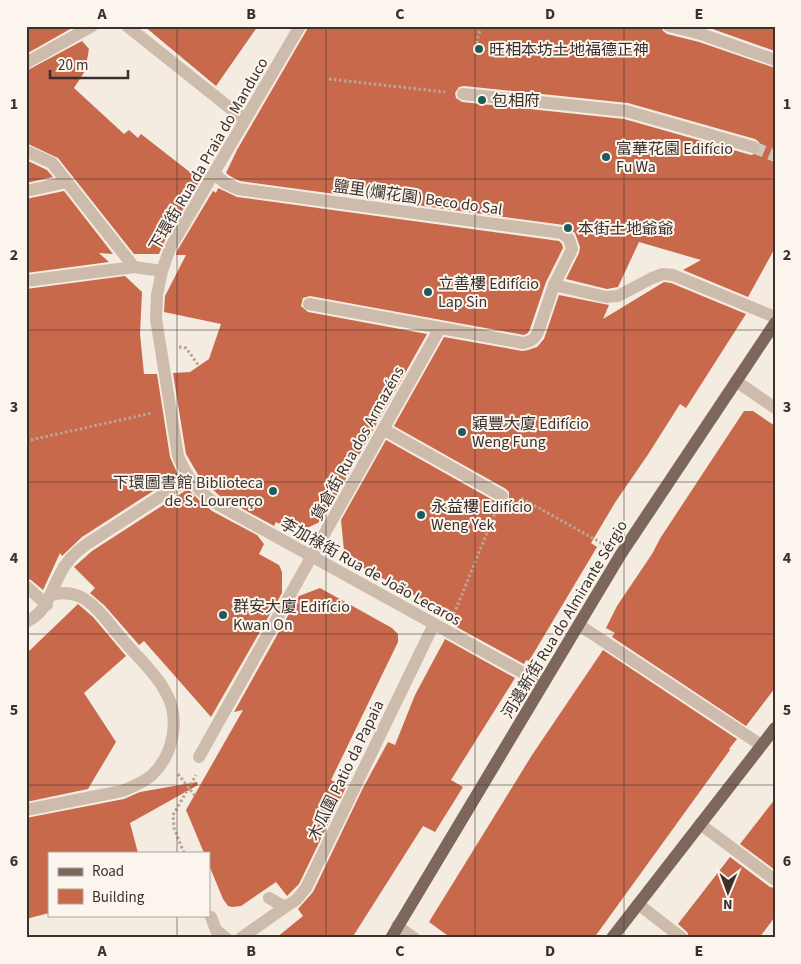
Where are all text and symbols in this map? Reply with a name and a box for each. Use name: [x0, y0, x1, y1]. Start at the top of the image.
text: A: [96, 3, 107, 25]
text: B: [246, 3, 256, 25]
text: C: [395, 3, 405, 25]
text: D: [545, 3, 555, 25]
text: E: [695, 3, 703, 25]
place label: 旺相本坊土地福德正神: [489, 39, 649, 61]
marker: 旺相本坊土地福德正神: [473, 43, 485, 55]
scale bar: [50, 48, 128, 80]
street label: 下環街 Rua da Praia do Manduco: [144, 54, 273, 255]
text: 20 m: [58, 55, 88, 76]
place label: 包相府: [492, 90, 540, 112]
text: 1: [10, 93, 18, 115]
text: 1: [783, 93, 791, 115]
marker: 包相府: [476, 94, 488, 106]
place label: 富華花園 Edifício Fu Wa: [616, 138, 733, 178]
marker: 富華花園 Edifício Fu Wa: [600, 151, 612, 163]
street label: 鹽里(爛花園) Beco do Sal: [332, 175, 504, 221]
place label: 本街土地爺爺: [578, 218, 674, 240]
marker: 本街土地爺爺: [562, 222, 574, 234]
text: 2: [10, 244, 18, 266]
text: 2: [783, 244, 791, 266]
place label: 立善樓 Edifício Lap Sin: [438, 273, 539, 313]
marker: 立善樓 Edifício Lap Sin: [422, 286, 434, 298]
street label: 貨倉街 Rua dos Armazéns: [306, 362, 410, 525]
text: 3: [10, 396, 18, 418]
text: 3: [783, 396, 791, 418]
place label: 穎豐大廈 Edifício Weng Fung: [472, 413, 589, 453]
marker: 穎豐大廈 Edifício Weng Fung: [456, 426, 468, 438]
place label: 下環圖書館 Biblioteca de S. Lourenço: [113, 472, 263, 512]
marker: 下環圖書館 Biblioteca de S. Lourenço: [267, 485, 279, 497]
place label: 永益樓 Edifício Weng Yek: [431, 496, 532, 536]
marker: 永益樓 Edifício Weng Yek: [415, 509, 427, 521]
street label: 李加祿街 Rua de João Lecaros: [276, 513, 465, 631]
street label: 河邊新街 Rua do Almirante Sérgio: [497, 516, 633, 723]
text: 4: [10, 547, 19, 569]
text: 4: [783, 547, 792, 569]
place label: 群安大廈 Edifício Kwan On: [233, 596, 350, 636]
marker: 群安大廈 Edifício Kwan On: [217, 609, 229, 621]
street label: 木瓜圍 Patio da Papaia: [302, 696, 390, 844]
text: 5: [10, 699, 18, 721]
text: 5: [783, 699, 791, 721]
text: 6: [10, 850, 18, 872]
text: 6: [783, 850, 791, 872]
legend: [48, 852, 210, 916]
text: Road: [92, 861, 124, 882]
north arrow: [704, 866, 754, 916]
text: Building: [92, 887, 145, 908]
text: N: [723, 894, 733, 914]
text: A: [96, 940, 107, 962]
text: B: [246, 940, 256, 962]
text: C: [395, 940, 405, 962]
text: D: [545, 940, 555, 962]
text: E: [695, 940, 703, 962]

